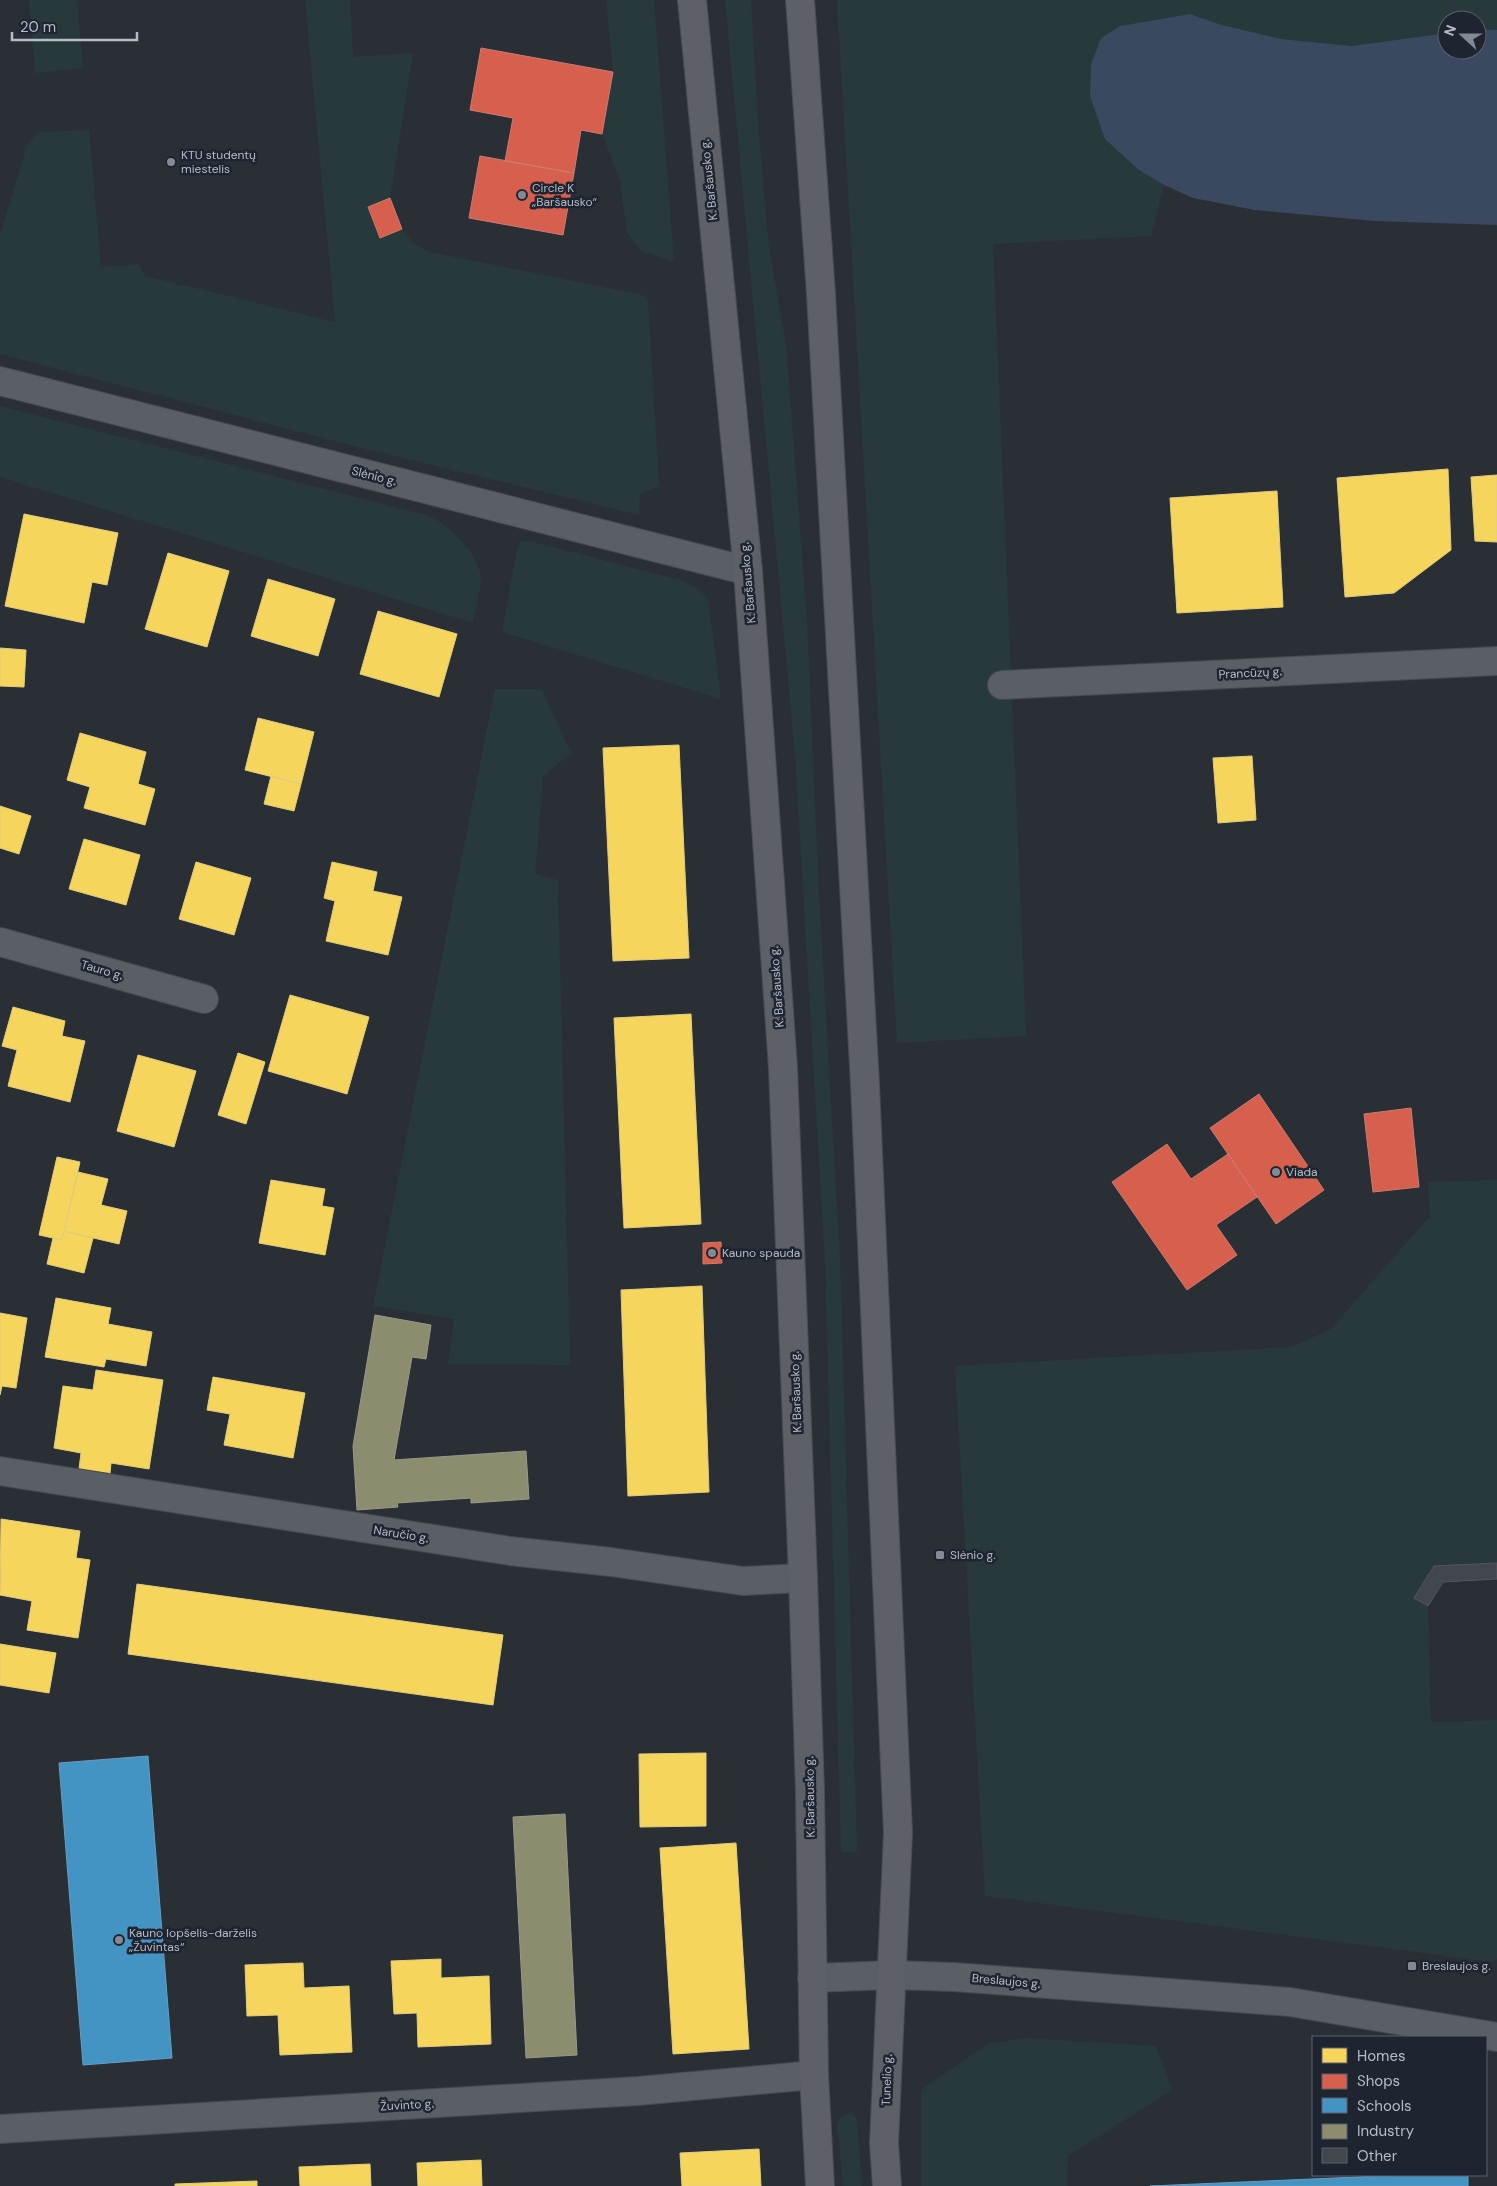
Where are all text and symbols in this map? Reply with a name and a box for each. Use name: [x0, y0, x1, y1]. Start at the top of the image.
scale bar: [12, 10, 138, 42]
north arrow: [1437, 10, 1487, 60]
text: 20 m: [20, 17, 56, 37]
text: N: [1440, 22, 1460, 38]
street label: K. Baršausko g.: [697, 139, 721, 221]
place label: KTU studentų miestelis: [181, 147, 256, 177]
marker: KTU studentų miestelis: [165, 156, 177, 168]
place label: Circle K „Baršausko“: [532, 180, 598, 210]
marker: Circle K „Baršausko“: [516, 189, 528, 201]
street label: Slėnio g.: [350, 463, 398, 489]
street label: K. Baršausko g.: [736, 542, 760, 624]
street label: Prancūzų g.: [1218, 663, 1282, 683]
street label: K. Baršausko g.: [766, 946, 788, 1028]
street label: Tauro g.: [79, 956, 125, 984]
place label: Viada: [1286, 1164, 1318, 1180]
marker: Viada: [1270, 1166, 1282, 1178]
place label: Kauno spauda: [722, 1245, 800, 1261]
marker: Kauno spauda: [706, 1247, 718, 1259]
street label: K. Baršausko g.: [787, 1351, 805, 1433]
street label: Naručio g.: [372, 1522, 430, 1546]
place label: Slėnio g.: [950, 1547, 996, 1563]
marker: Slėnio g.: [934, 1549, 946, 1561]
street label: K. Baršausko g.: [801, 1756, 819, 1838]
place label: Kauno lopšelis-darželis „Žuvintas“: [129, 1925, 257, 1955]
marker: Kauno lopšelis-darželis „Žuvintas“: [113, 1934, 125, 1946]
place label: Breslaujos g.: [1422, 1958, 1491, 1974]
marker: Breslaujos g.: [1406, 1960, 1418, 1972]
street label: Breslaujos g.: [971, 1970, 1041, 1992]
legend: [1312, 2036, 1487, 2176]
text: Homes: [1357, 2046, 1406, 2066]
street label: Tunelio g.: [878, 2054, 896, 2106]
text: Shops: [1357, 2071, 1400, 2091]
street label: Žuvinto g.: [380, 2096, 434, 2114]
text: Schools: [1357, 2096, 1412, 2116]
text: Industry: [1357, 2121, 1415, 2141]
text: Other: [1357, 2146, 1398, 2166]

